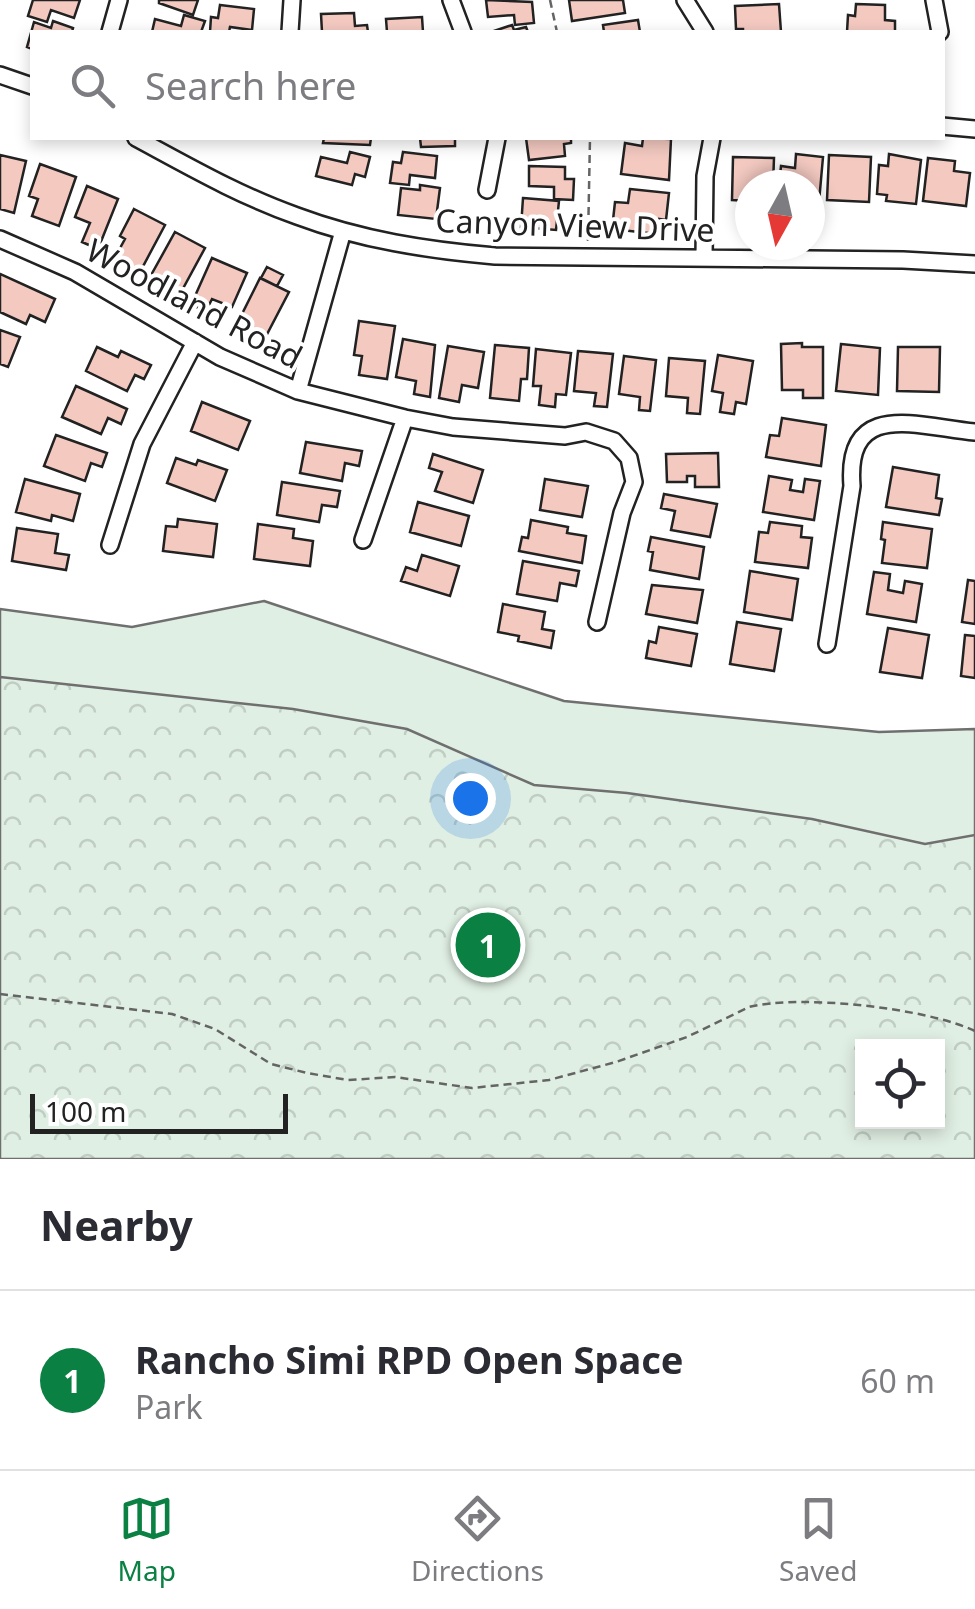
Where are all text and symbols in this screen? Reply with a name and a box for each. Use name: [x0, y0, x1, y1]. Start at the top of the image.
search box: [30, 30, 945, 140]
icon: search: [65, 58, 120, 113]
text: Search here: [145, 59, 356, 111]
north arrow: [735, 170, 825, 260]
street label: Canyon View Drive: [435, 198, 715, 251]
street label: Woodland Road: [79, 228, 310, 378]
your location: [445, 773, 496, 824]
pin: 1: [456, 908, 520, 982]
map controls: [855, 1039, 945, 1129]
button: locate: [855, 1039, 945, 1129]
scale bar: [30, 1089, 288, 1134]
text: 100 m: [45, 1092, 127, 1130]
text: Nearby: [40, 1196, 193, 1253]
text: Rancho Simi RPD Open Space: [135, 1333, 684, 1385]
text: 1: [63, 1359, 82, 1402]
text: 60 m: [860, 1359, 935, 1402]
text: Park: [135, 1385, 203, 1428]
tab: Map: [118, 1491, 176, 1589]
tab: Directions: [411, 1491, 544, 1589]
tab: Saved: [779, 1491, 857, 1589]

